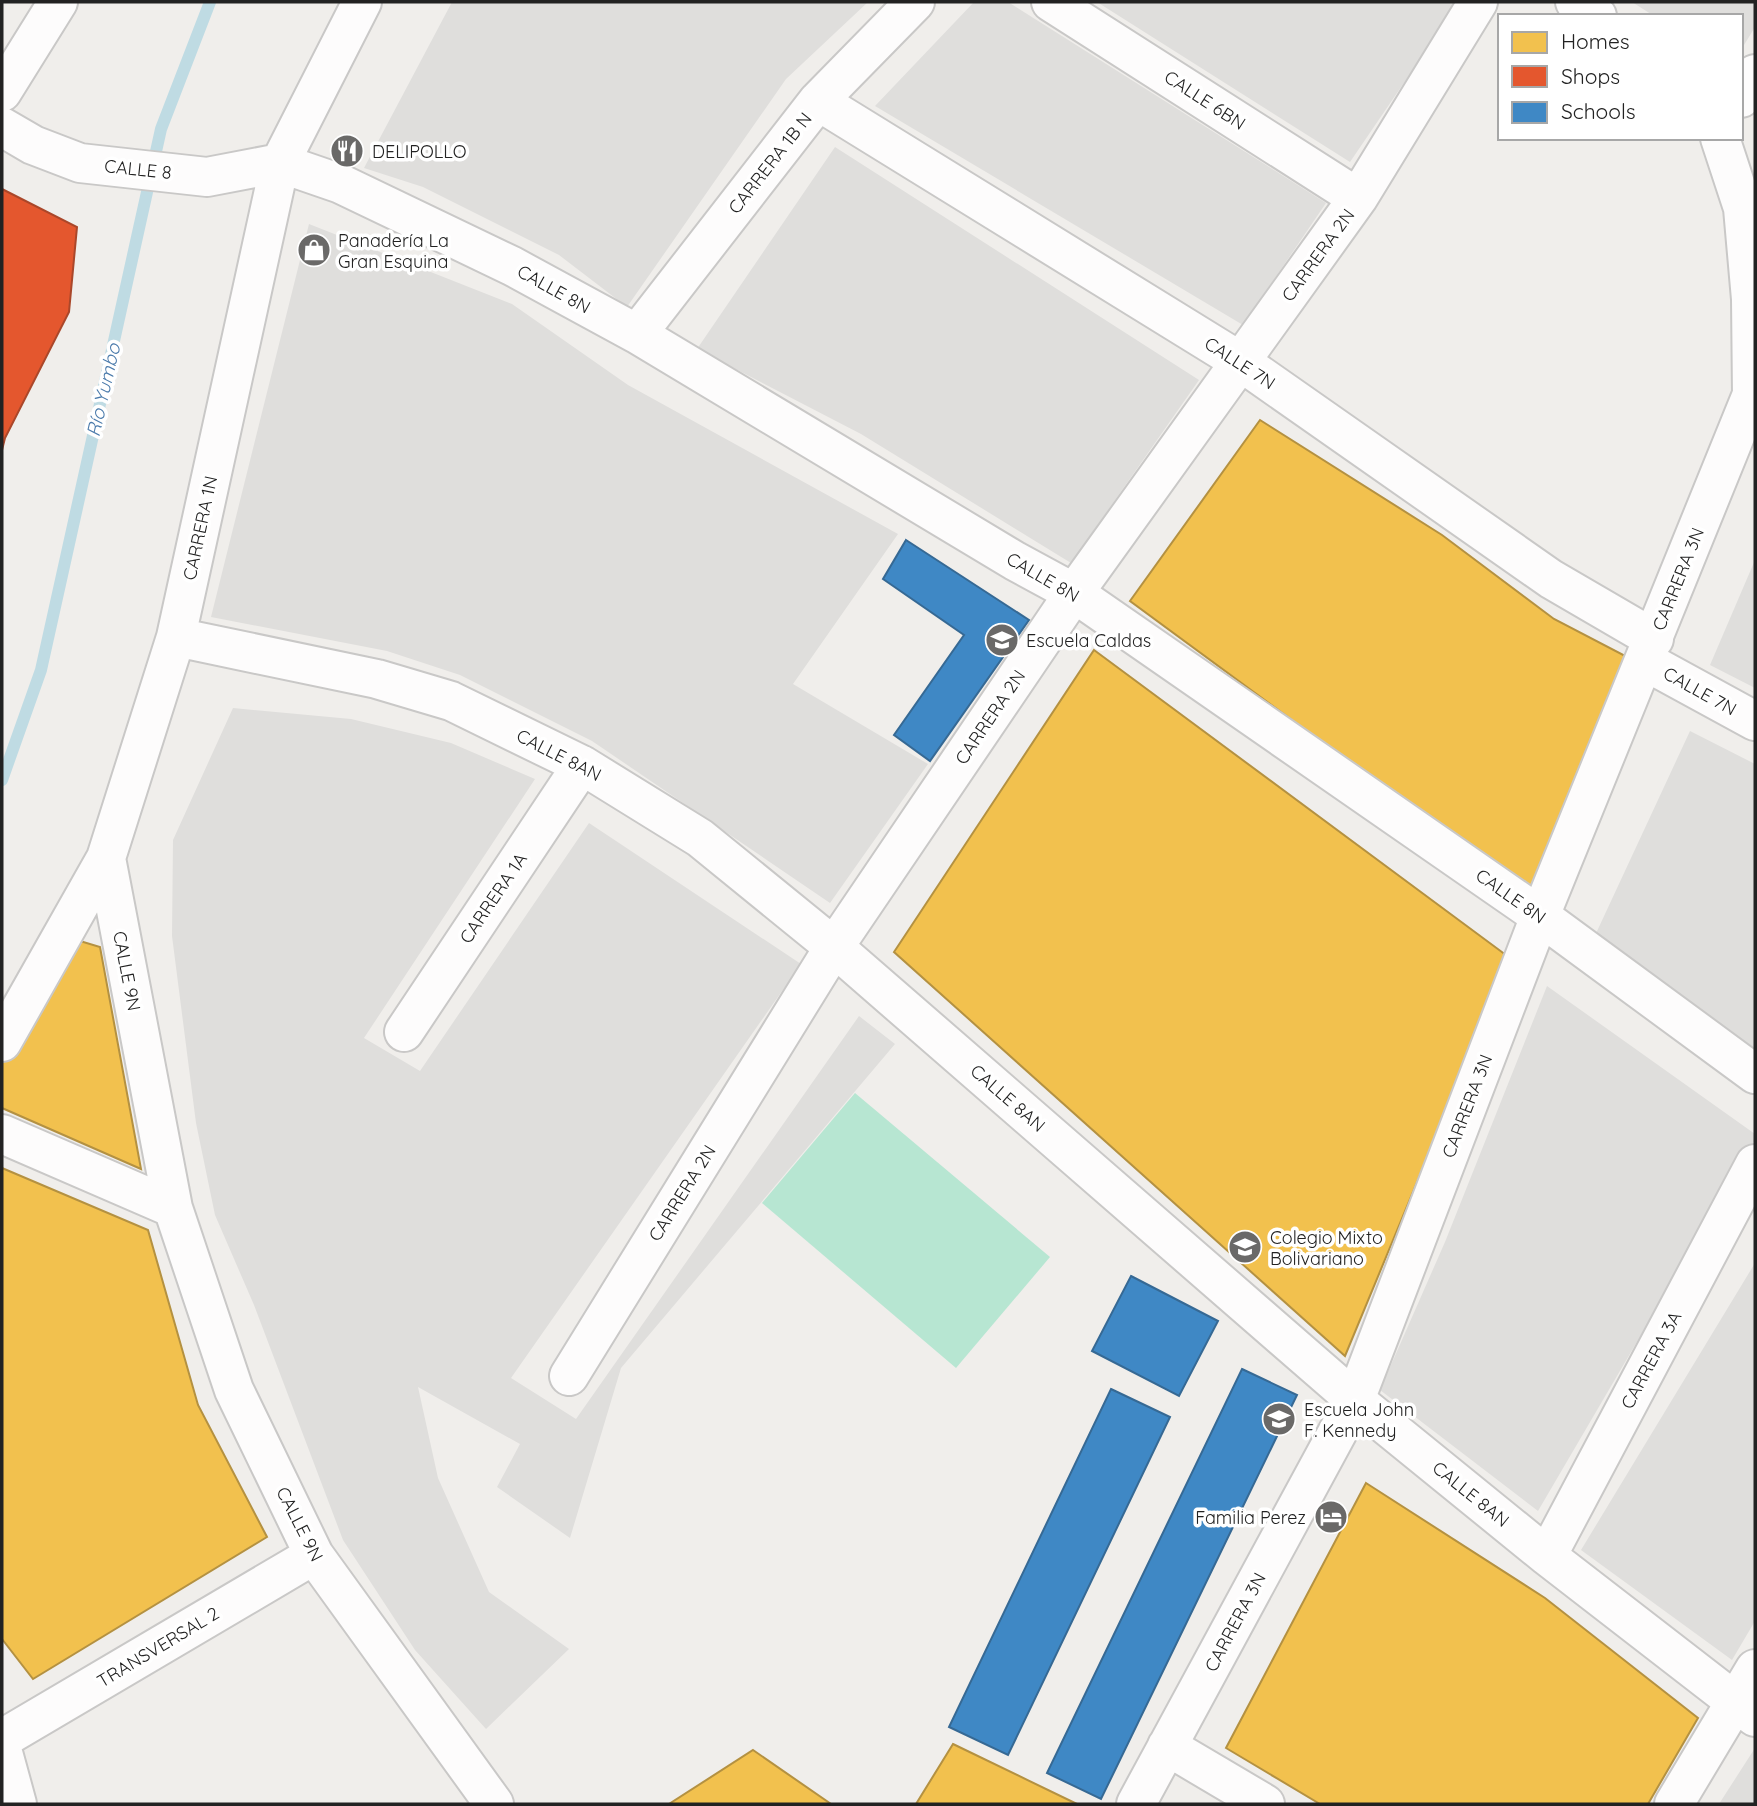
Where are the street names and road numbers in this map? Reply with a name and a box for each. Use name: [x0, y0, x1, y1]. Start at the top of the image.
street label: CALLE 6BN: [1160, 65, 1250, 135]
street label: CARRERA 1B N: [723, 108, 817, 218]
street label: CALLE 8: [103, 154, 173, 184]
street label: CARRERA 2N: [1277, 204, 1359, 306]
street label: CALLE 8N: [513, 259, 595, 319]
street label: CALLE 7N: [1200, 332, 1280, 394]
street label: CARRERA 1N: [178, 474, 222, 582]
street label: CARRERA 3N: [1647, 524, 1709, 634]
street label: CALLE 8N: [1002, 547, 1084, 607]
street label: CALLE 7N: [1659, 662, 1741, 720]
street label: CARRERA 2N: [950, 665, 1030, 769]
street label: CALLE 8AN: [513, 724, 605, 786]
street label: CARRERA 1A: [454, 848, 532, 948]
street label: CALLE 8N: [1471, 863, 1551, 929]
street label: CALLE 9N: [108, 929, 146, 1013]
street label: CARRERA 3N: [1437, 1051, 1497, 1161]
street label: CALLE 8AN: [966, 1059, 1050, 1137]
street label: CARRERA 2N: [643, 1140, 721, 1246]
street label: CARRERA 3A: [1616, 1307, 1687, 1413]
street label: CALLE 8AN: [1428, 1456, 1514, 1532]
street label: CALLE 9N: [271, 1483, 329, 1565]
street label: CARRERA 3N: [1199, 1569, 1271, 1675]
street label: TRANSVERSAL 2: [93, 1602, 223, 1692]

